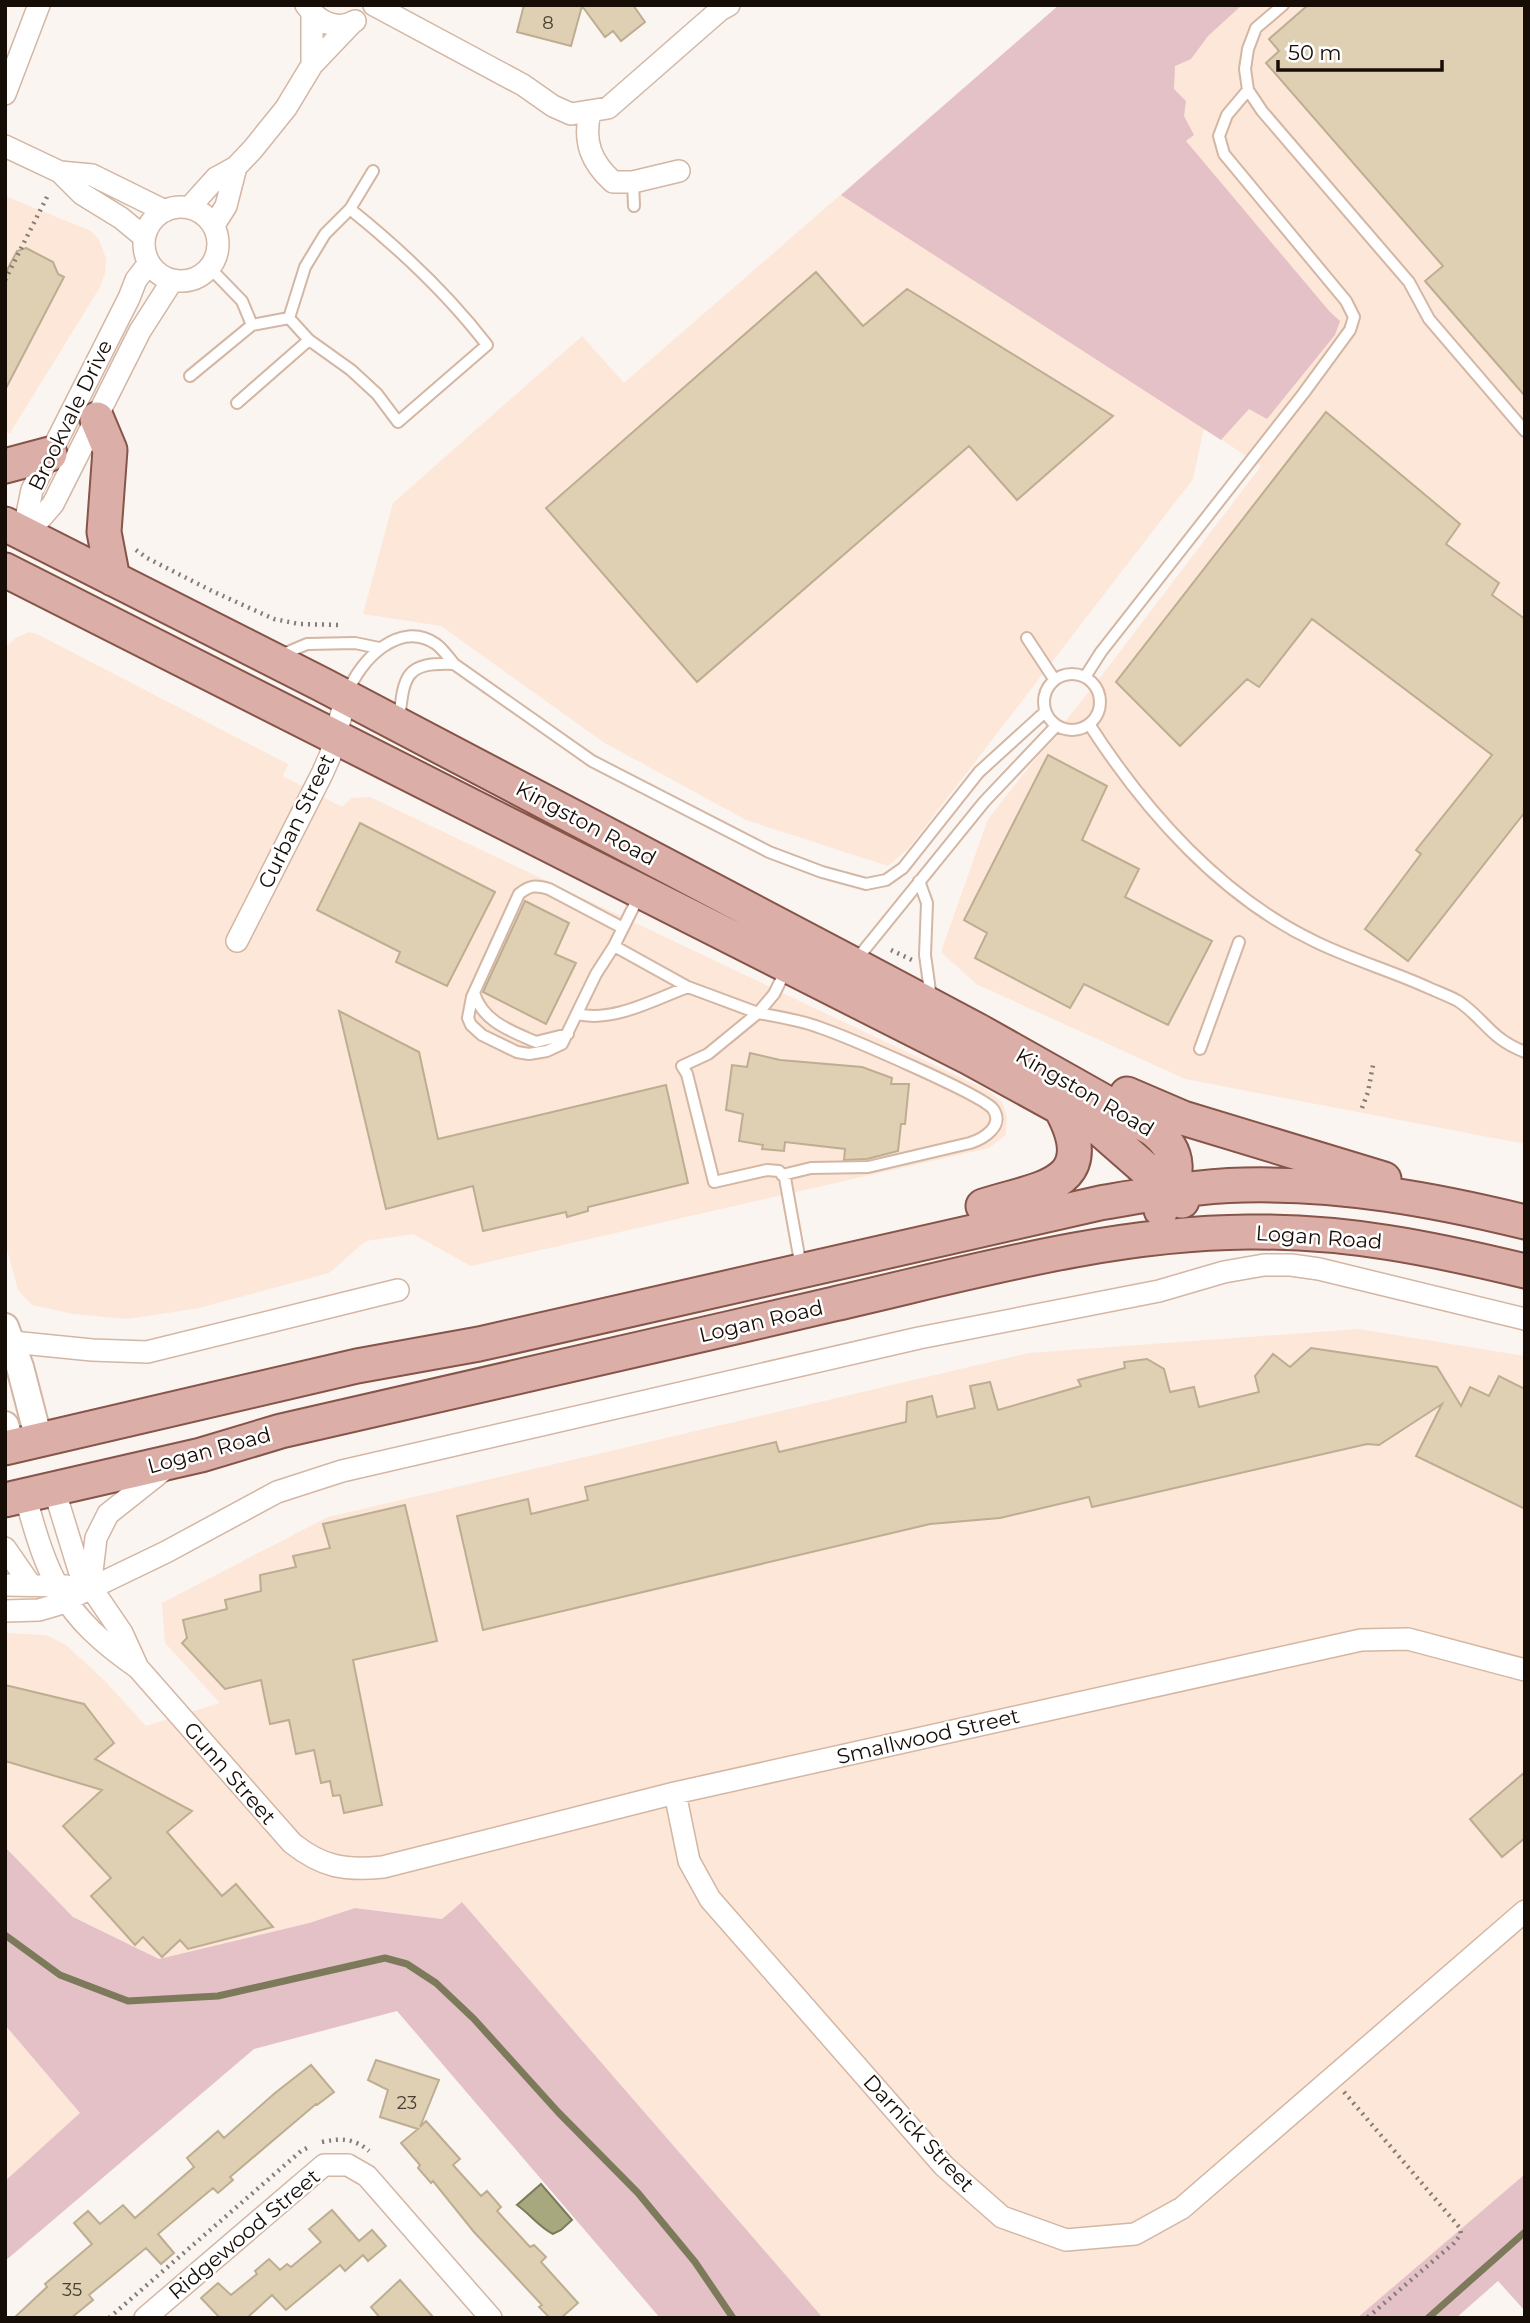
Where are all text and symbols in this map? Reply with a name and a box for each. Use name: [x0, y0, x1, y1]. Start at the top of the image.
house number: 8: [542, 12, 554, 34]
scale bar: [1278, 28, 1442, 72]
text: 50 m: [1288, 40, 1342, 65]
street label: Brookvale Drive: [23, 336, 117, 494]
street label: Curban Street: [253, 750, 339, 892]
street label: Kingston Road: [512, 776, 660, 870]
street label: Kingston Road: [1011, 1042, 1159, 1142]
street label: Logan Road: [1255, 1220, 1383, 1254]
street label: Logan Road: [696, 1295, 826, 1347]
street label: Logan Road: [145, 1422, 273, 1478]
street label: Smallwood Street: [834, 1703, 1022, 1769]
street label: Gunn Street: [179, 1717, 281, 1829]
street label: Darnick Street: [858, 2069, 980, 2197]
house number: 23: [397, 2092, 417, 2114]
street label: Ridgewood Street: [163, 2163, 325, 2305]
house number: 35: [62, 2279, 82, 2301]

